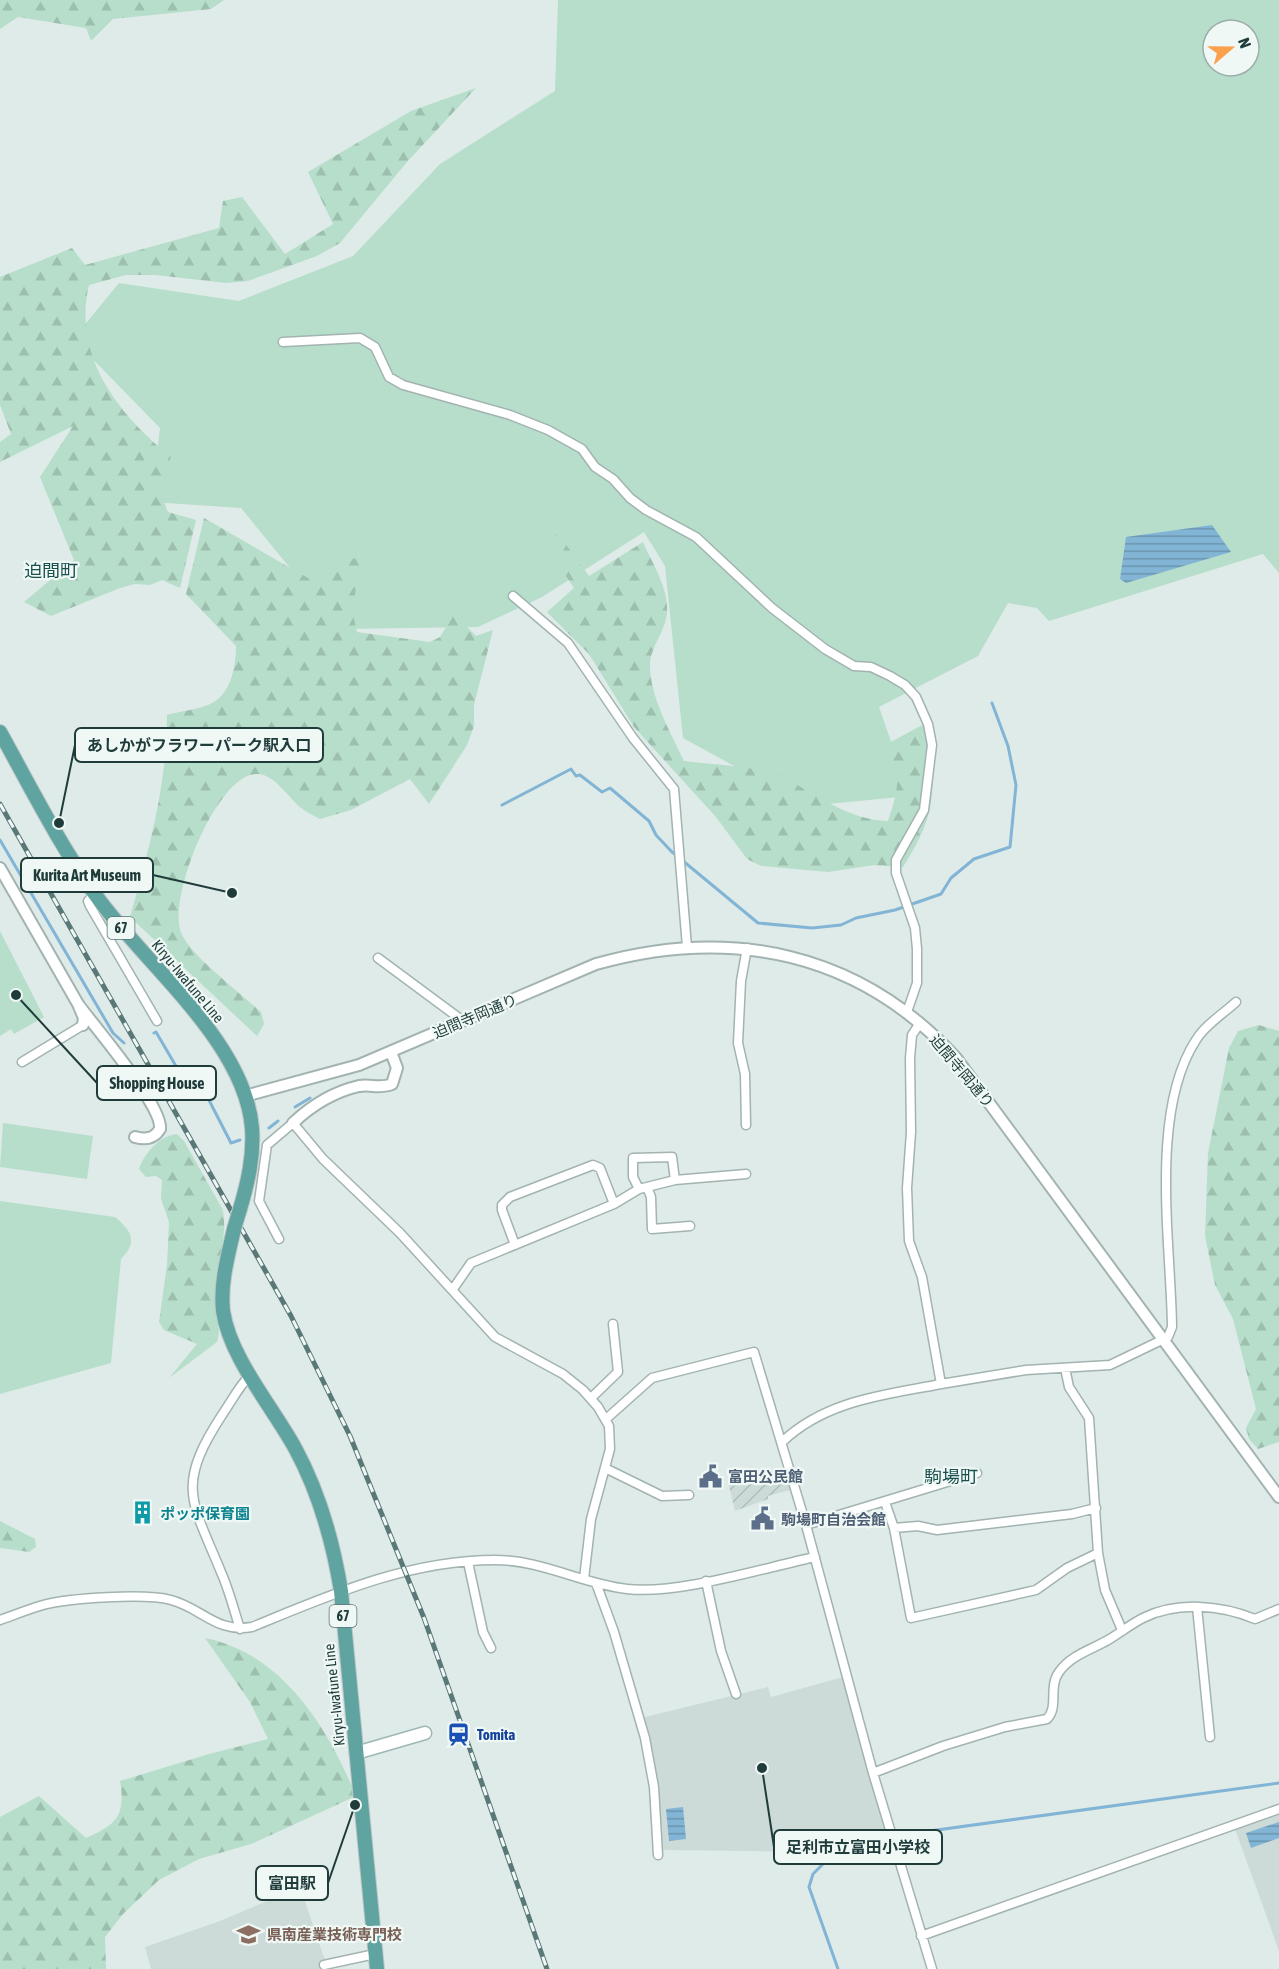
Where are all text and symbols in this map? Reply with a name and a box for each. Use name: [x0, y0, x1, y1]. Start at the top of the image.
north arrow: [1201, 18, 1261, 78]
text: N: [1235, 35, 1255, 50]
district label: 迫間町: [24, 560, 78, 581]
callout: あしかがフラワーパーク駅入口: [75, 728, 323, 762]
text: あしかがフラワーパーク駅入口: [87, 736, 311, 754]
callout: Kurita Art Museum: [21, 858, 153, 892]
text: Kurita Art Museum: [33, 866, 141, 884]
road number: 67: [108, 917, 134, 939]
street label: Kiryu-Iwafune Line: [148, 936, 228, 1026]
street label: 迫間寺岡通り: [430, 991, 520, 1041]
street label: 迫間寺岡通り: [927, 1031, 997, 1111]
callout: Shopping House: [97, 1066, 216, 1100]
text: Shopping House: [109, 1074, 205, 1092]
public building icon: 富田公民館: [697, 1463, 723, 1489]
district label: 駒場町: [924, 1466, 978, 1487]
place label: 富田公民館: [728, 1468, 803, 1485]
building icon: ポッポ保育園: [129, 1500, 155, 1526]
place label: ポッポ保育園: [160, 1505, 250, 1522]
public building icon: 駒場町自治会館: [750, 1506, 776, 1532]
place label: 駒場町自治会館: [781, 1511, 886, 1528]
road number: 67: [330, 1605, 356, 1627]
street label: Kiryu-Iwafune Line: [320, 1643, 348, 1747]
station icon: Tomita: [446, 1721, 472, 1747]
place label: Tomita: [477, 1726, 515, 1743]
callout: 足利市立富田小学校: [774, 1830, 942, 1864]
text: 足利市立富田小学校: [786, 1838, 930, 1856]
callout: 富田駅: [256, 1866, 328, 1900]
text: 富田駅: [268, 1874, 316, 1892]
school or university icon: 県南産業技術専門校: [236, 1921, 262, 1947]
place label: 県南産業技術専門校: [267, 1926, 402, 1943]

